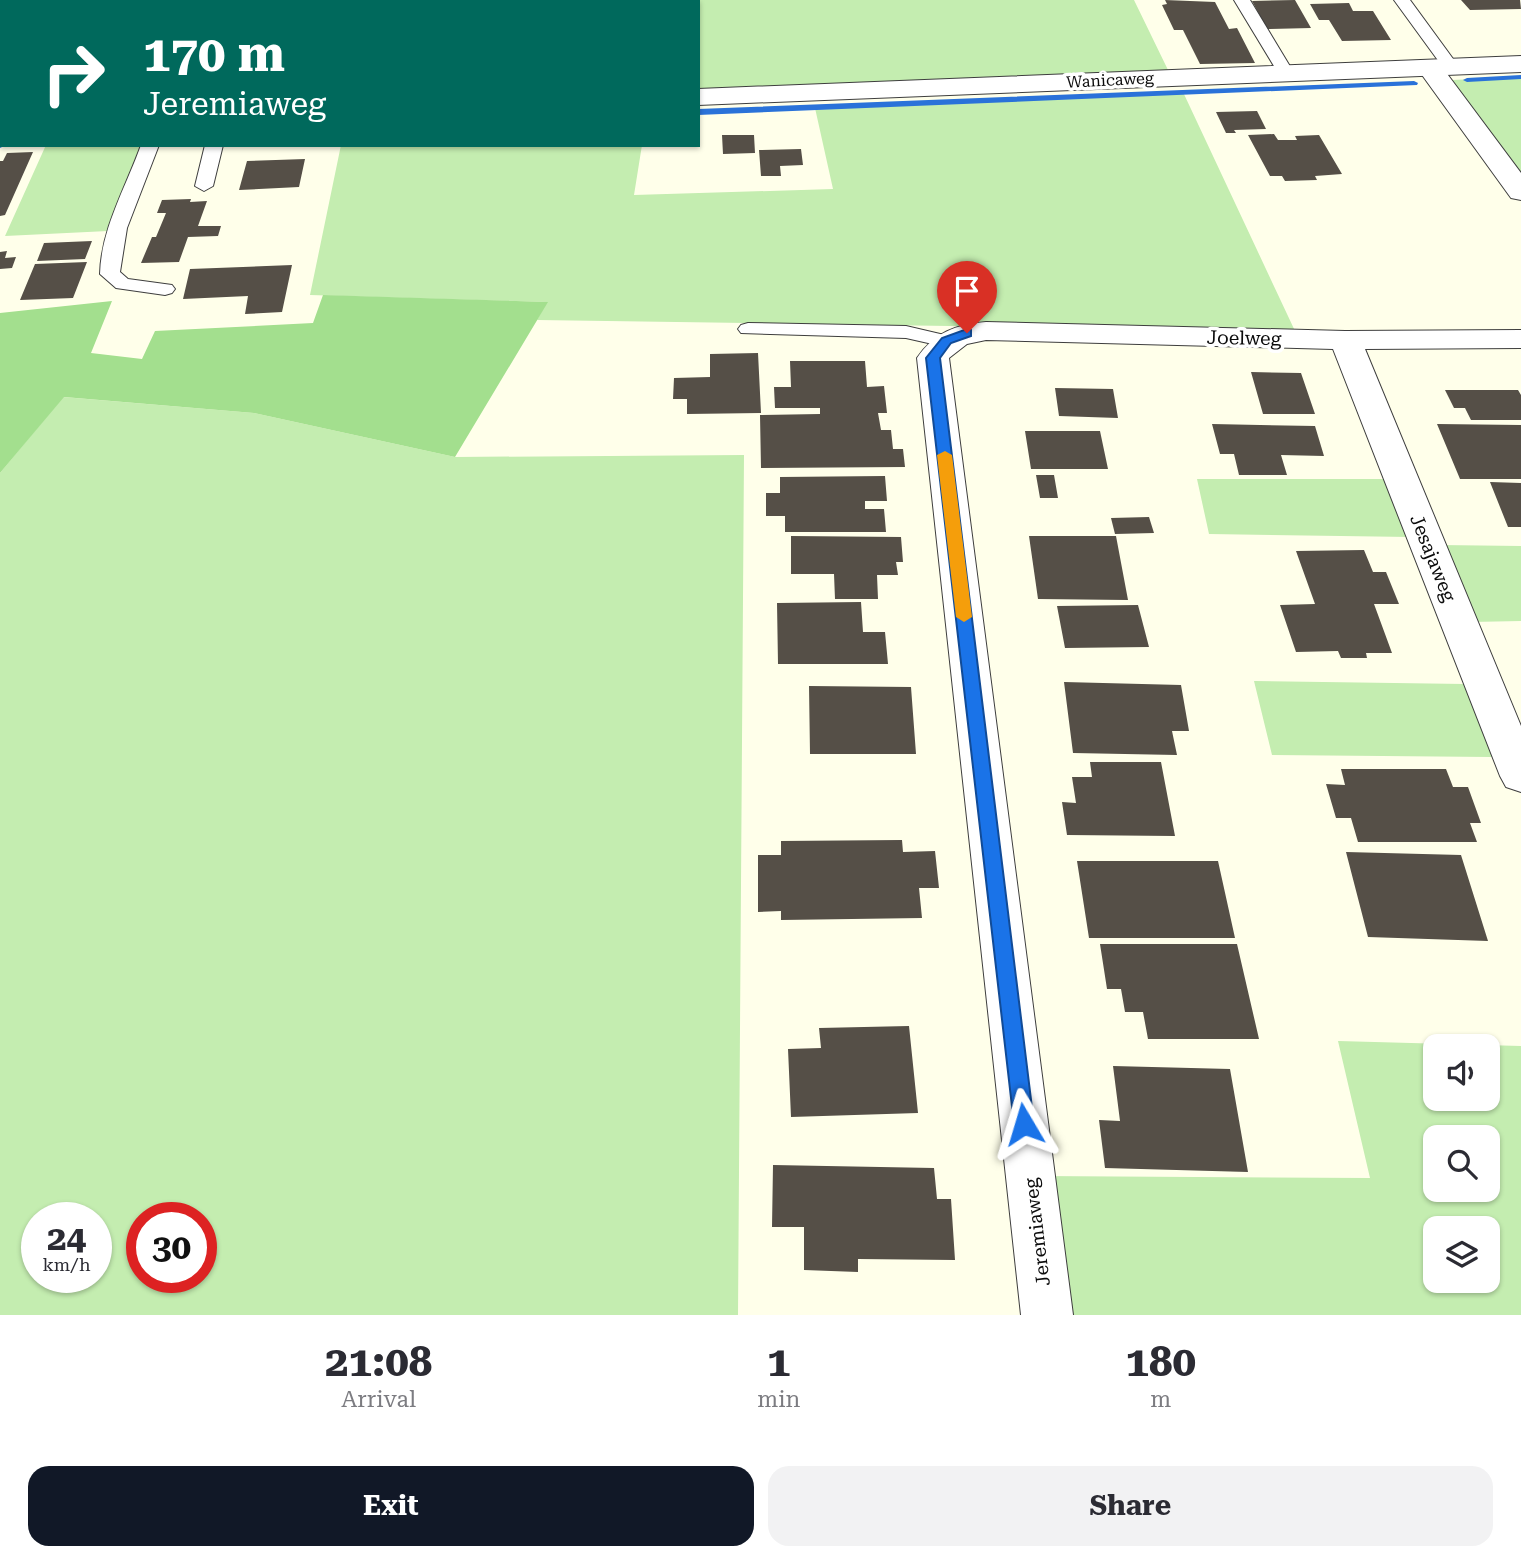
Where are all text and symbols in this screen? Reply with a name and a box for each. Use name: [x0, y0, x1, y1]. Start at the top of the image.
text: 170 m: [143, 26, 285, 83]
icon: right: [28, 28, 119, 119]
street label: Wanicaweg: [1066, 68, 1155, 92]
text: Jeremiaweg: [143, 85, 326, 123]
pin: [937, 261, 997, 333]
icon: arrive: [948, 272, 986, 310]
street label: Joelweg: [1206, 326, 1282, 350]
street label: Jesajaweg: [1405, 511, 1461, 605]
map controls: [1423, 1034, 1500, 1293]
button: sound: [1423, 1034, 1500, 1111]
position arrow: [987, 1087, 1061, 1161]
button: search: [1423, 1125, 1500, 1202]
street label: Jeremiaweg: [1019, 1176, 1055, 1287]
speed limit sign: 30: [126, 1202, 217, 1293]
button: layers: [1423, 1216, 1500, 1293]
text: 24: [47, 1218, 86, 1259]
text: km/h: [42, 1254, 91, 1275]
text: 21:08: [325, 1337, 432, 1386]
text: 1: [767, 1337, 791, 1386]
text: 180: [1125, 1337, 1196, 1386]
text: Arrival: [341, 1386, 416, 1413]
text: min: [757, 1386, 800, 1413]
text: m: [1150, 1386, 1171, 1413]
button: Exit: [28, 1466, 754, 1546]
button: Share: [768, 1466, 1493, 1546]

